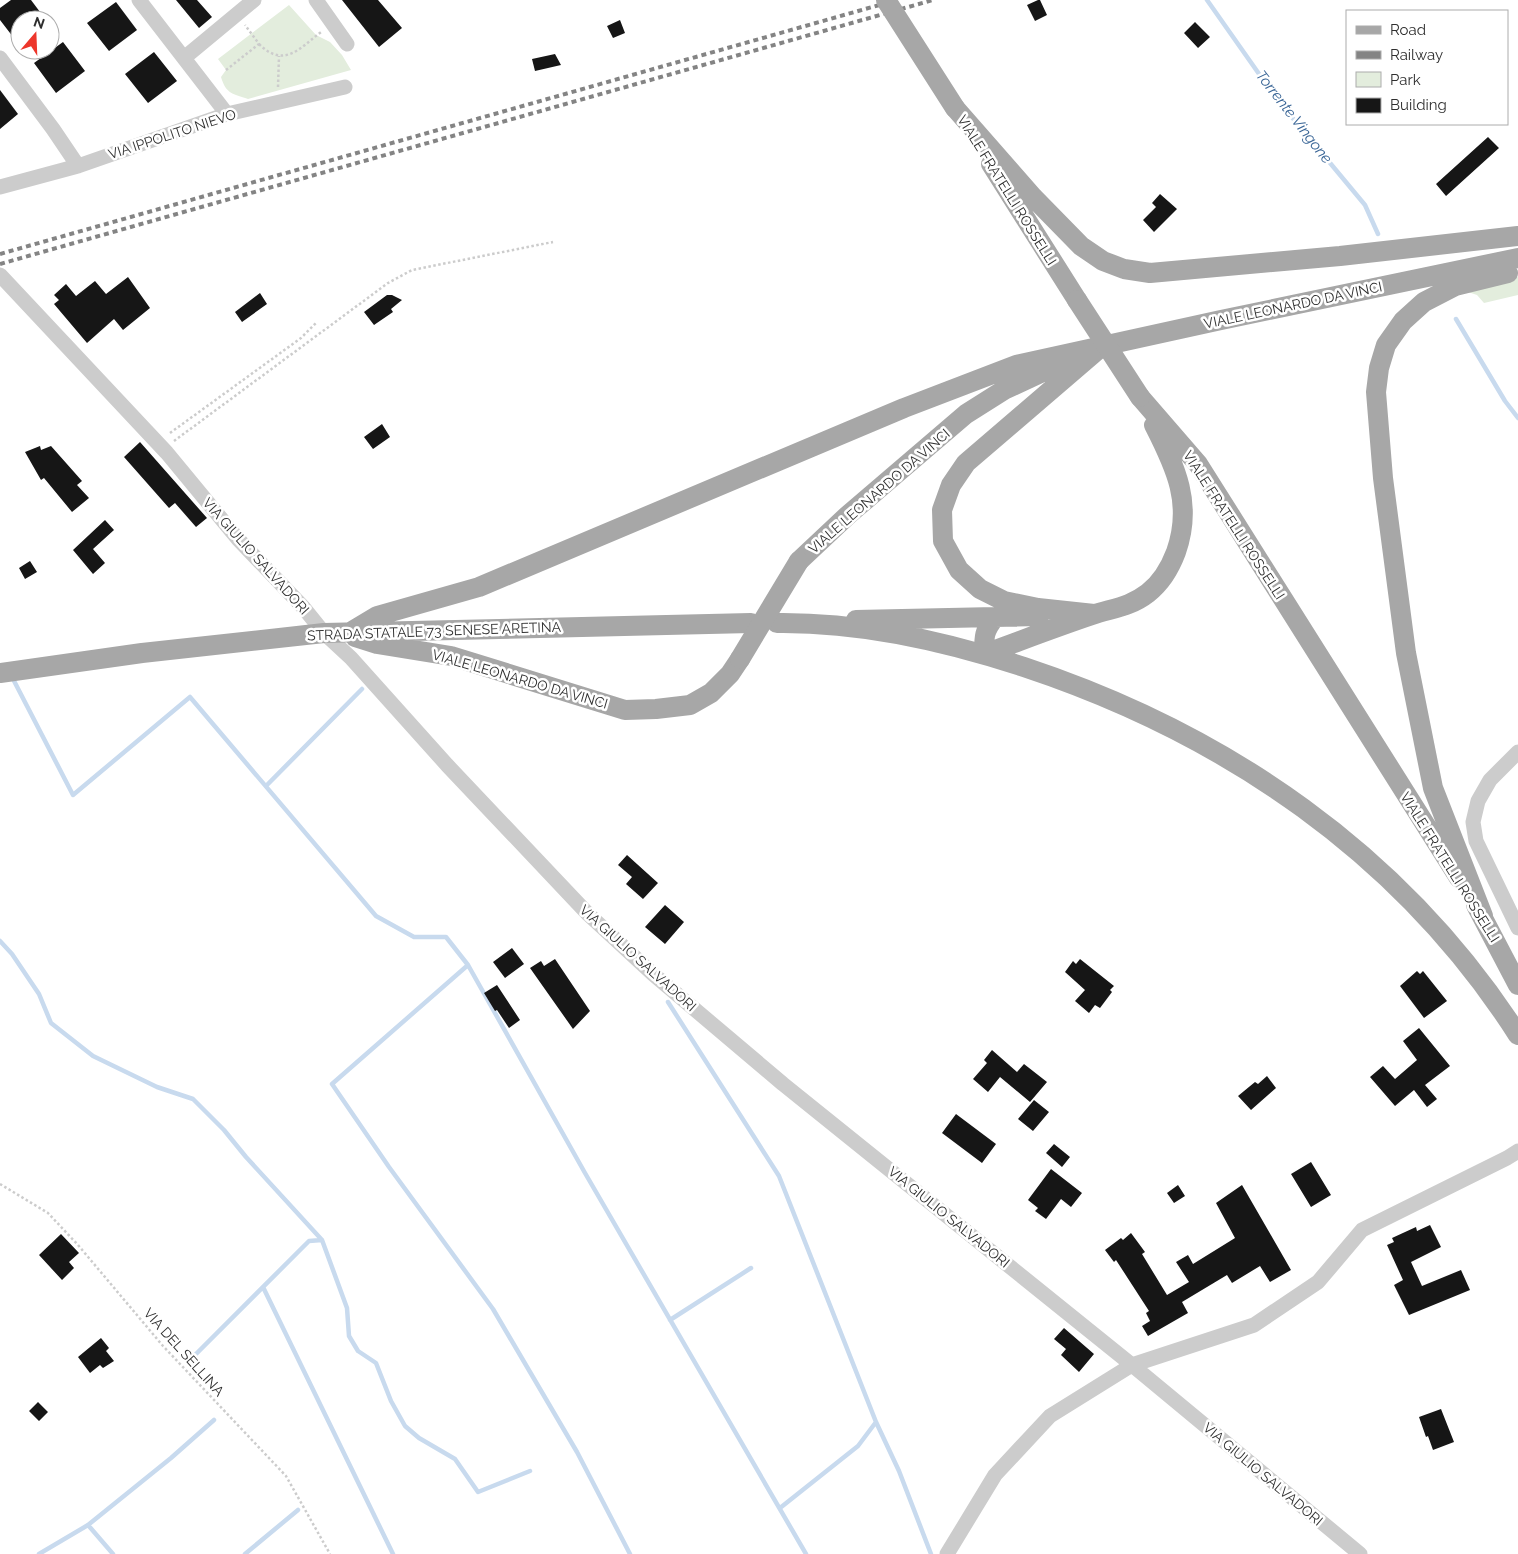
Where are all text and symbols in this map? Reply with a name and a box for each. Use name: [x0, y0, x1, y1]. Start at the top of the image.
north arrow: [10, 10, 60, 60]
legend: [1346, 10, 1508, 125]
text: N: [32, 13, 47, 32]
text: Road: [1390, 21, 1426, 39]
text: Railway: [1390, 46, 1443, 64]
water label: Torrente Vingone: [1252, 67, 1336, 167]
text: Park: [1390, 71, 1421, 89]
text: Building: [1390, 96, 1447, 114]
street label: VIA IPPOLITO NIEVO: [106, 106, 238, 162]
street label: VIALE FRATELLI ROSSELLI: [954, 112, 1060, 268]
street label: VIALE LEONARDO DA VINCI: [1202, 278, 1384, 332]
street label: VIALE LEONARDO DA VINCI: [805, 425, 953, 557]
street label: VIALE FRATELLI ROSSELLI: [1180, 448, 1288, 602]
street label: VIA GIULIO SALVADORI: [199, 494, 313, 618]
street label: STRADA STATALE 73 SENESE ARETINA: [307, 619, 562, 643]
street label: VIALE LEONARDO DA VINCI: [430, 646, 610, 712]
street label: VIALE FRATELLI ROSSELLI: [1397, 789, 1503, 945]
street label: VIA GIULIO SALVADORI: [576, 901, 700, 1015]
street label: VIA GIULIO SALVADORI: [885, 1163, 1013, 1271]
street label: VIA DEL SELLINA: [140, 1305, 228, 1400]
street label: VIA GIULIO SALVADORI: [1200, 1419, 1326, 1529]

